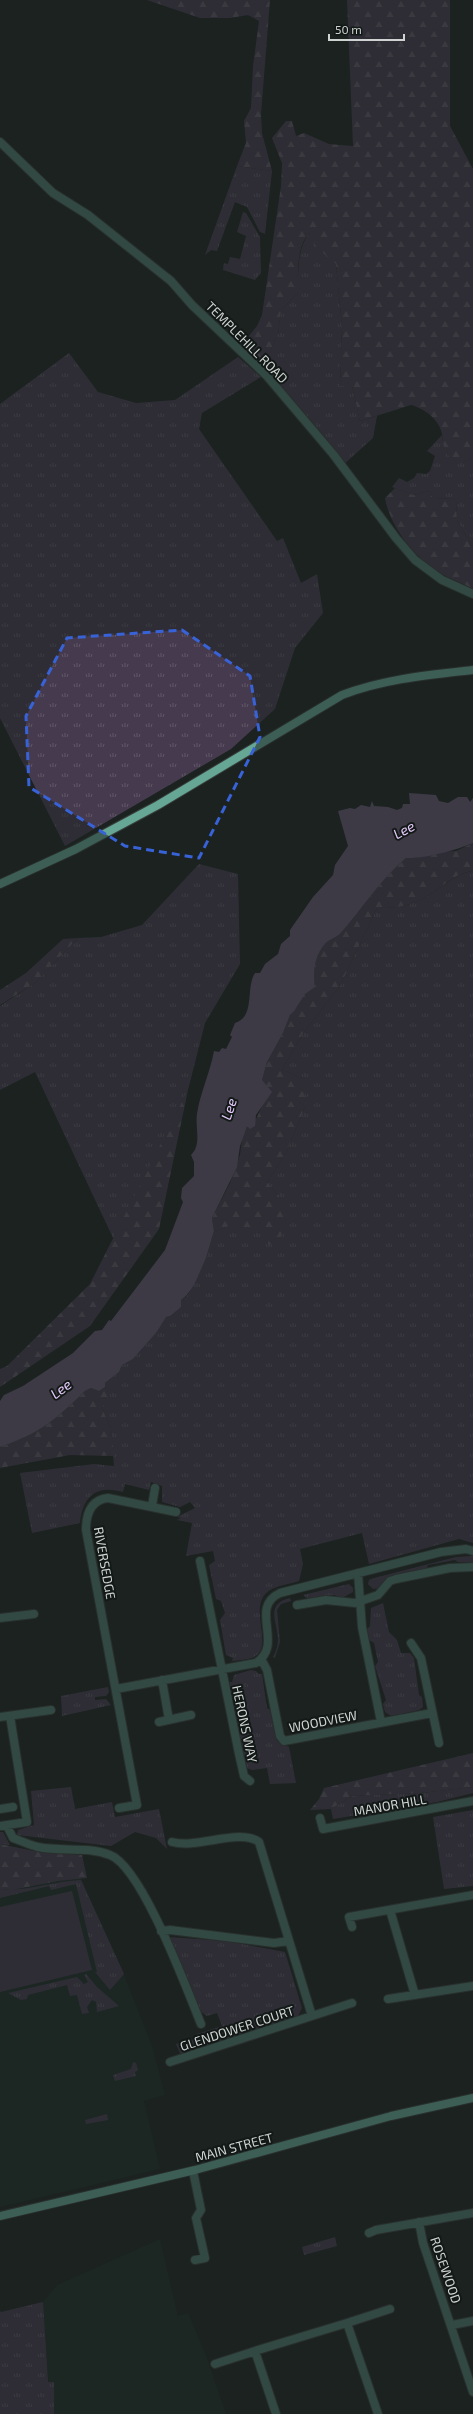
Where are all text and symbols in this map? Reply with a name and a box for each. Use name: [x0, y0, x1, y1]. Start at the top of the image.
scale bar: [329, 16, 404, 42]
text: 50 m: [335, 22, 362, 36]
street label: TEMPLEHILL ROAD: [203, 298, 291, 386]
water label: Lee: [390, 817, 418, 842]
water label: Lee: [217, 1095, 240, 1122]
water label: Lee: [47, 1375, 75, 1402]
street label: RIVERSEDGE: [91, 1526, 119, 1600]
street label: HERONS WAY: [229, 1684, 261, 1765]
street label: WOODVIEW: [288, 1707, 358, 1735]
street label: MANOR HILL: [352, 1791, 428, 1819]
street label: GLENDOWER COURT: [178, 2002, 297, 2054]
street label: MAIN STREET: [193, 2129, 275, 2165]
street label: ROSEWOOD: [427, 2234, 465, 2306]

